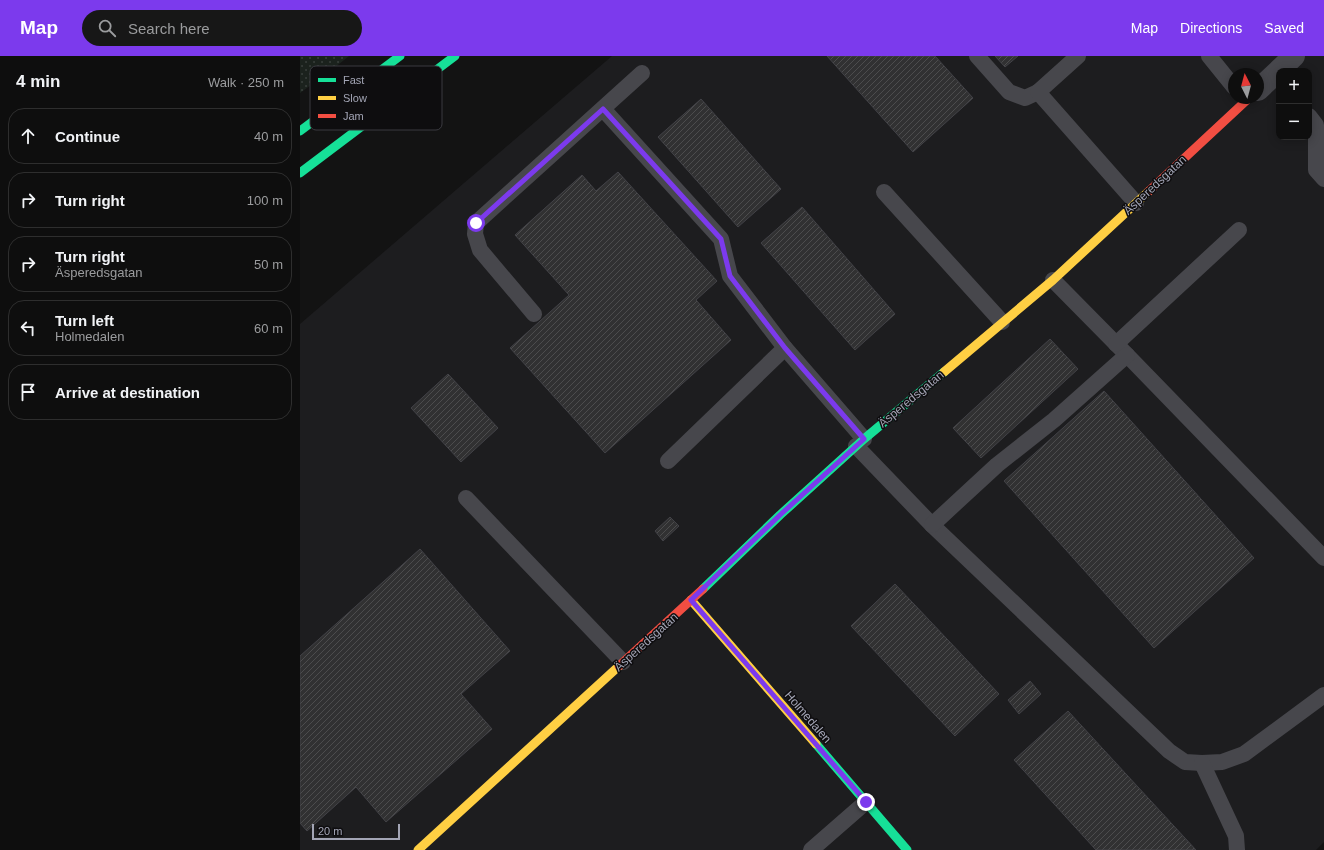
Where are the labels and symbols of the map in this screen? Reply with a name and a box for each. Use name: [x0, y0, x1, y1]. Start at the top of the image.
legend: [310, 66, 442, 130]
north arrow: [1228, 68, 1264, 104]
text: Fast: [343, 74, 364, 86]
text: Slow: [343, 92, 367, 104]
text: Jam: [343, 110, 364, 122]
street label: Äsperedsgatan: [1121, 152, 1189, 218]
route start: [467, 214, 485, 232]
street label: Äsperedsgatan: [876, 368, 946, 430]
street label: Äsperedsgatan: [611, 610, 681, 674]
street label: Holmedalen: [782, 688, 834, 746]
route end: [857, 793, 875, 811]
scale bar: [312, 822, 400, 841]

